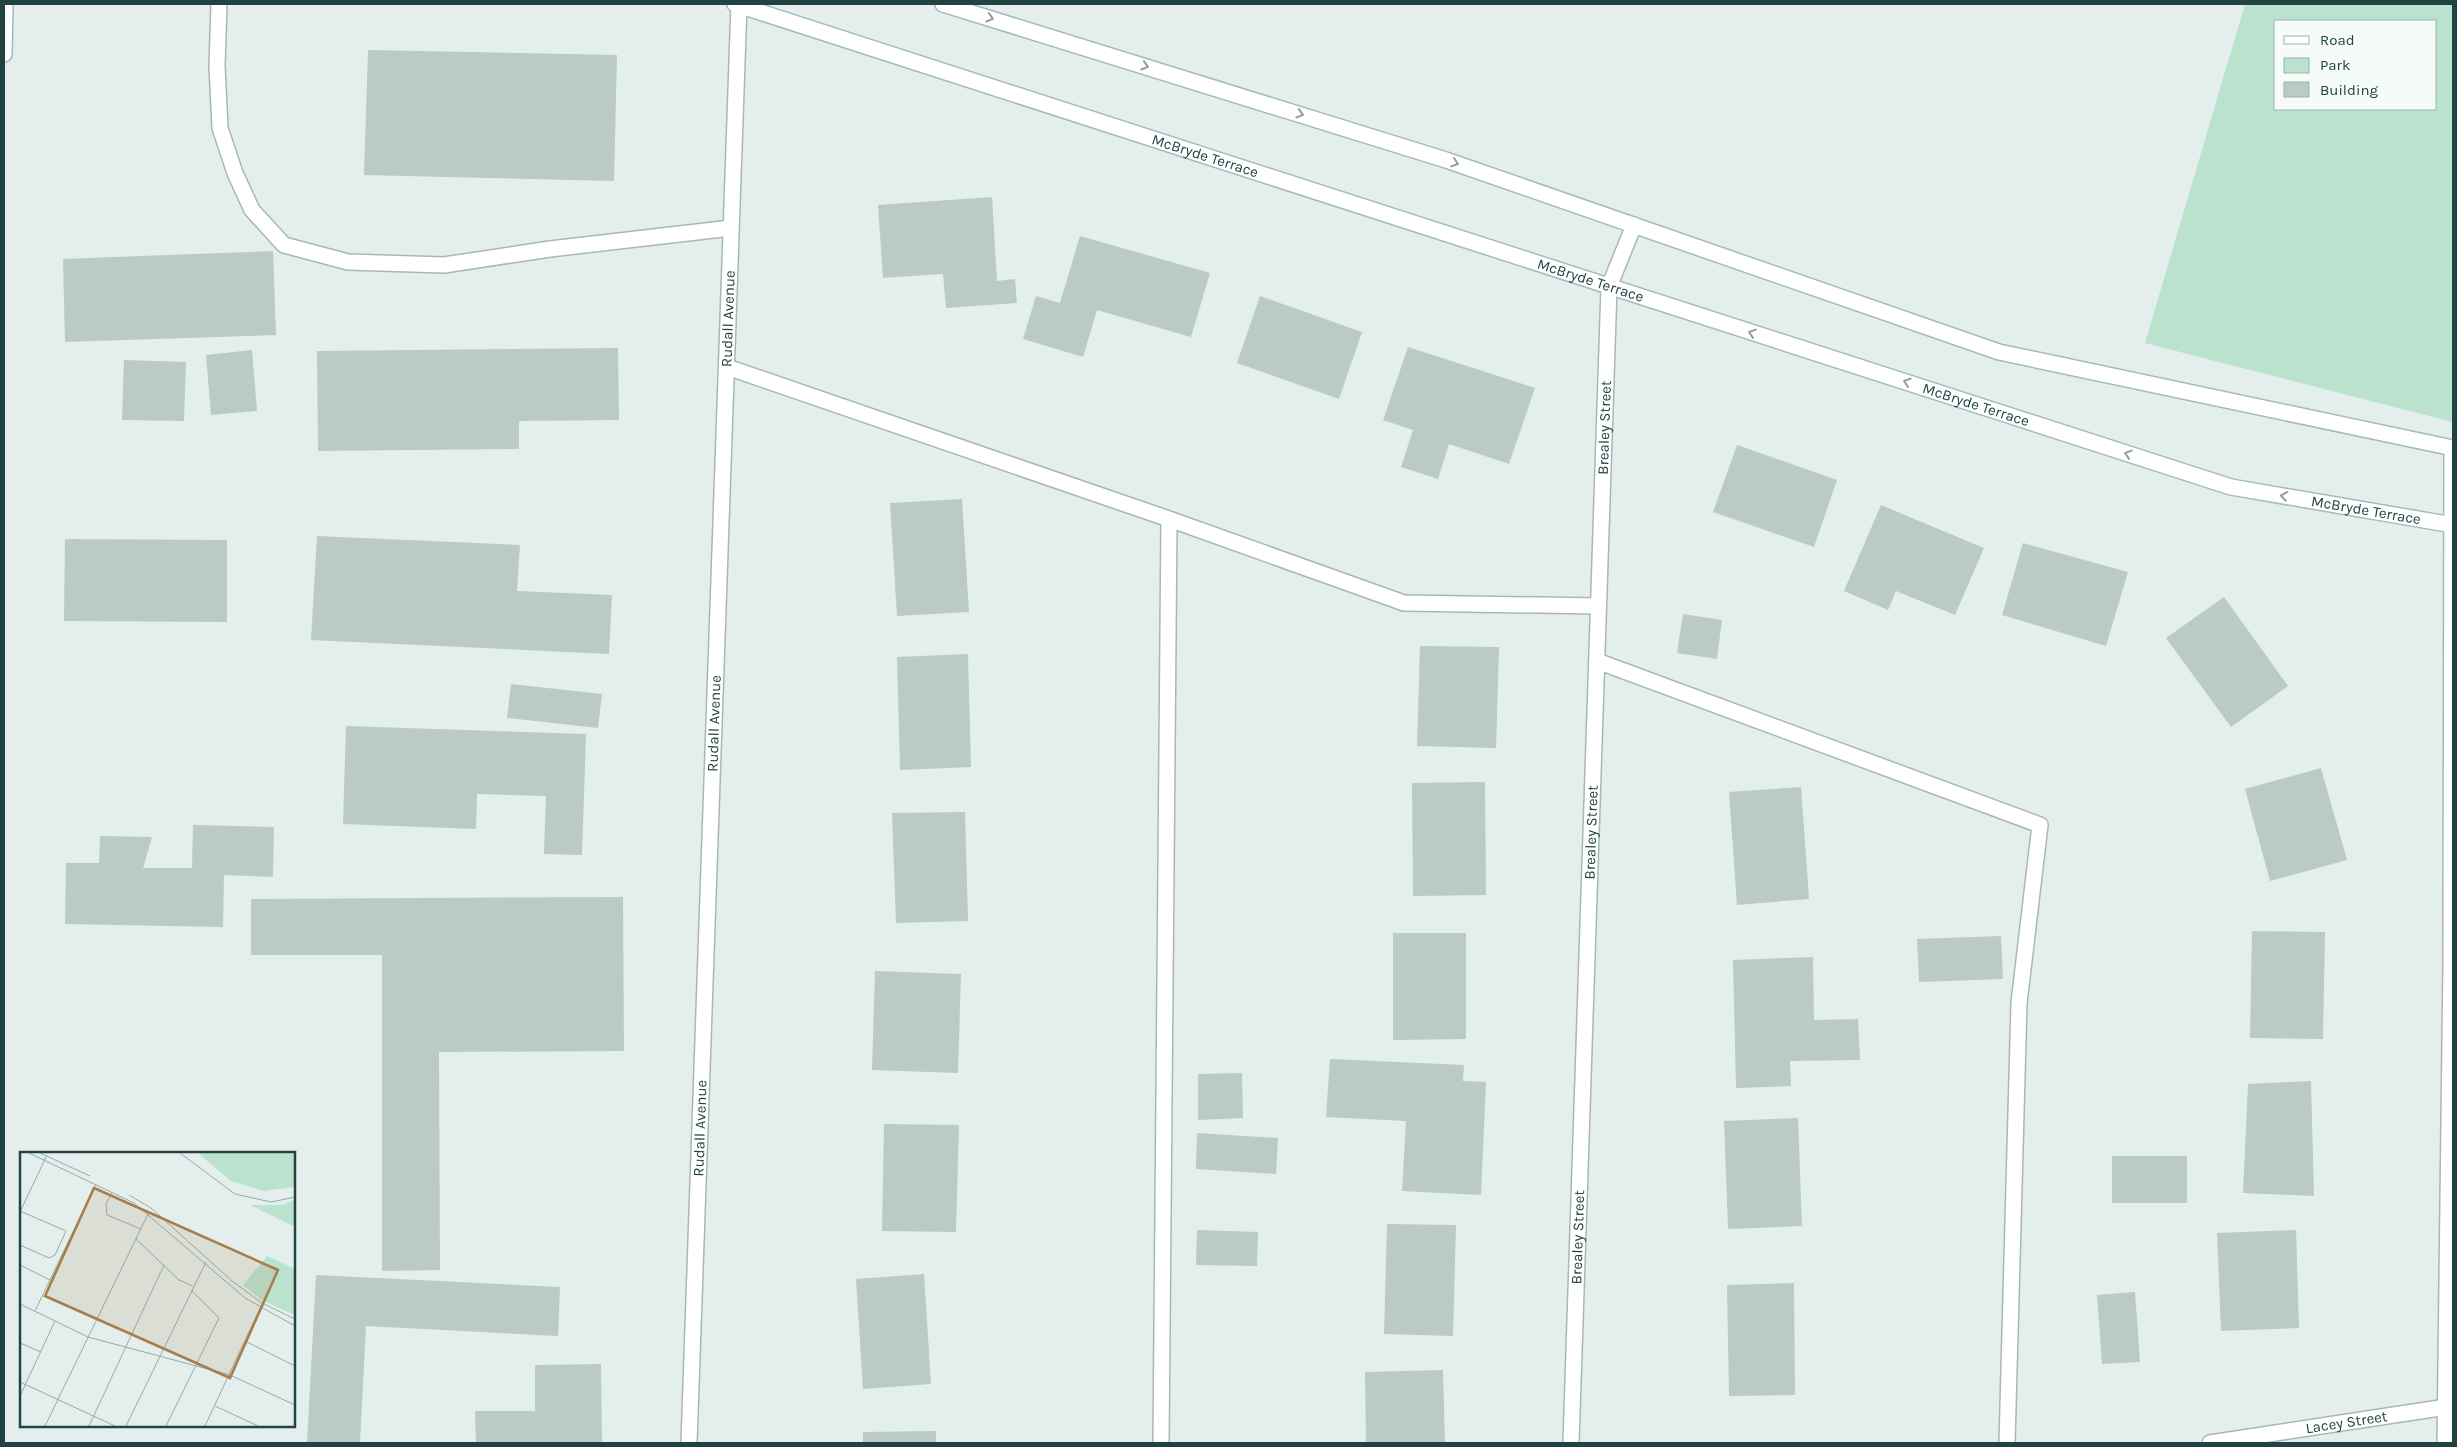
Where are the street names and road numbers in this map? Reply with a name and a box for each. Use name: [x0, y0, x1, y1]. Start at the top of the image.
street label: McBryde Terrace: [1149, 130, 1261, 181]
street label: McBryde Terrace: [1535, 255, 1646, 306]
street label: Rudall Avenue: [717, 270, 739, 367]
street label: McBryde Terrace: [1920, 379, 2032, 430]
street label: Brealey Street: [1594, 380, 1615, 475]
street label: McBryde Terrace: [2310, 492, 2422, 528]
street label: Rudall Avenue: [703, 675, 725, 772]
street label: Brealey Street: [1581, 785, 1602, 880]
street label: Rudall Avenue: [689, 1080, 711, 1177]
street label: Brealey Street: [1567, 1189, 1588, 1285]
street label: Lacey Street: [2304, 1407, 2389, 1437]

